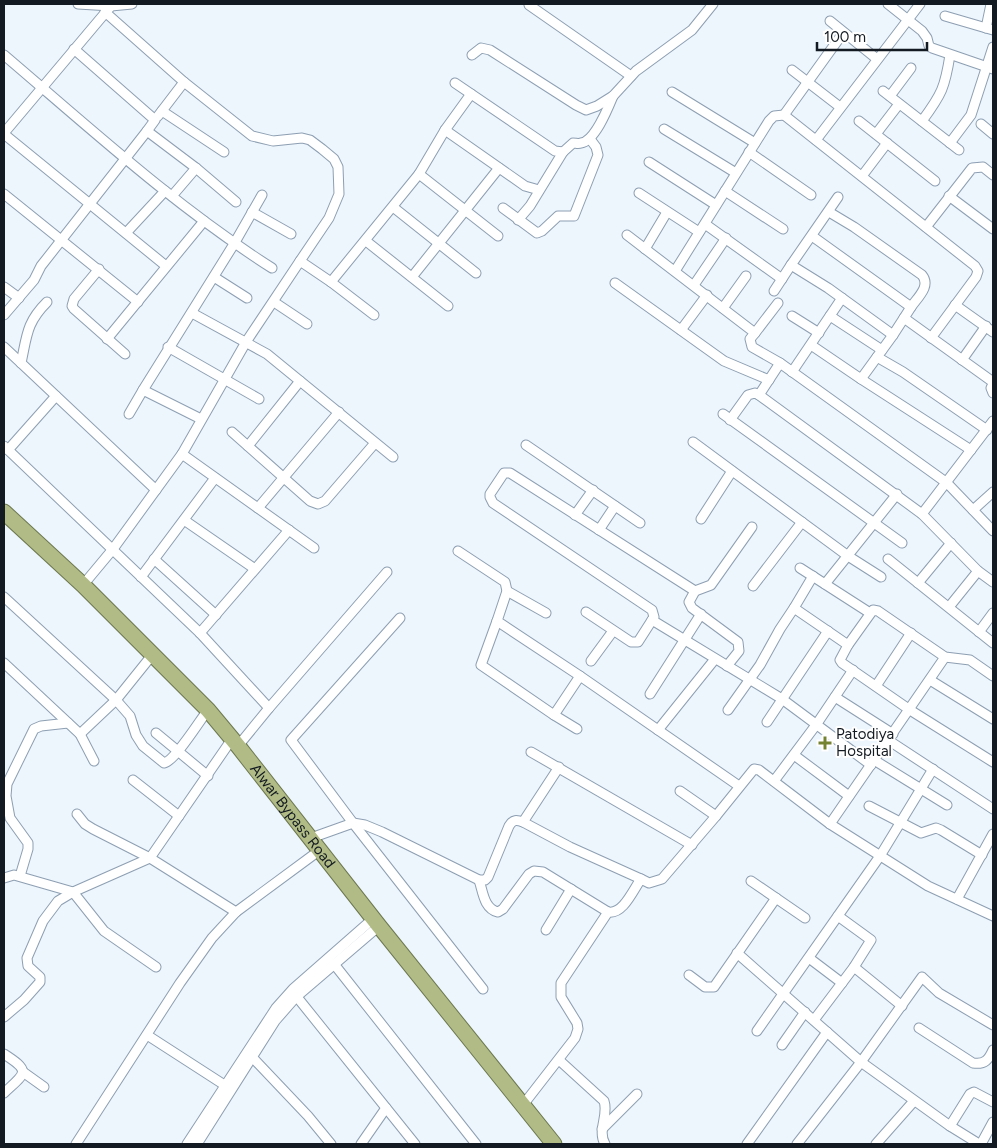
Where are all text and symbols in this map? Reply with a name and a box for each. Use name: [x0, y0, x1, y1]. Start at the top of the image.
scale bar: [817, 20, 927, 52]
text: 100 m: [824, 28, 866, 46]
place label: Patodiya Hospital: [836, 725, 894, 760]
marker: Patodiya Hospital: [818, 736, 832, 750]
street label: Alwar Bypass Road: [246, 760, 339, 872]

